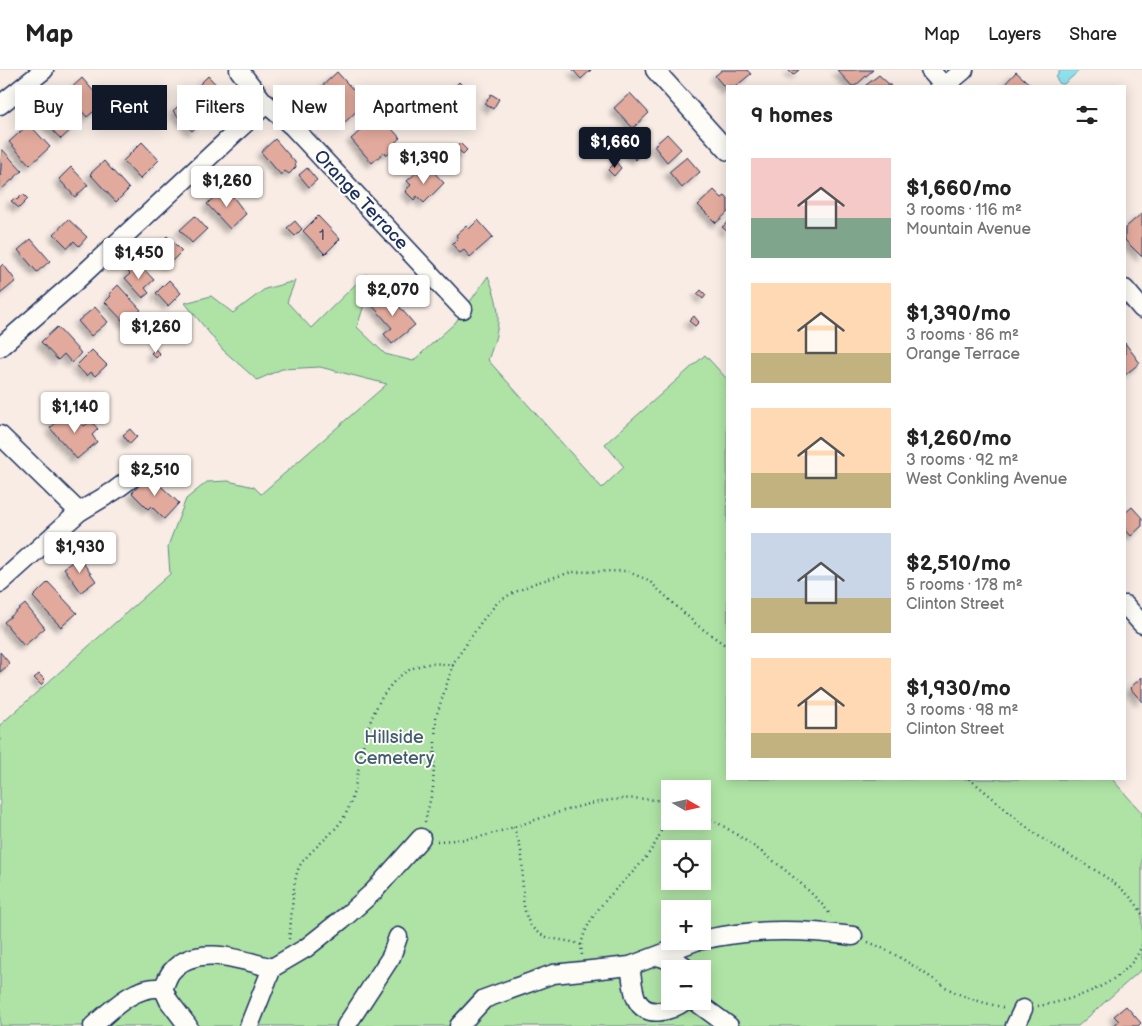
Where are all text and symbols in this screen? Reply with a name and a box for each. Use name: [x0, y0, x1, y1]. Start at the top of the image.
text: Map: [25, 20, 73, 49]
text: Map: [924, 24, 960, 45]
text: Layers: [988, 24, 1041, 45]
text: Share: [1069, 24, 1117, 45]
chip: Buy: [15, 85, 82, 130]
chip: Rent: [92, 85, 167, 130]
chip: Filters: [177, 85, 263, 130]
chip: New: [273, 85, 345, 130]
chip: Apartment: [355, 85, 476, 130]
icon: filters: [1073, 101, 1101, 129]
text: 9 homes: [751, 103, 833, 128]
pin: $1,660: [574, 126, 656, 169]
text: $1,660: [590, 133, 640, 152]
pin: $1,390: [383, 142, 465, 185]
street label: Orange Terrace: [310, 146, 413, 254]
text: $1,390: [399, 149, 449, 168]
pin: $1,260: [186, 166, 268, 208]
text: $1,260: [202, 172, 252, 191]
text: $1,660/mo: [906, 176, 1012, 201]
icon: home: [791, 178, 851, 238]
text: 3 rooms · 116 m²: [906, 201, 1022, 220]
text: Mountain Avenue: [906, 220, 1031, 239]
house number: 1: [319, 226, 325, 245]
pin: $1,450: [98, 238, 180, 280]
text: $1,450: [114, 244, 164, 263]
pin: $2,070: [352, 274, 434, 317]
text: $2,070: [367, 281, 419, 300]
text: $1,390/mo: [906, 301, 1011, 326]
icon: home: [791, 303, 851, 363]
pin: $1,260: [115, 312, 197, 354]
text: $1,260: [131, 318, 181, 337]
text: 3 rooms · 86 m²: [906, 326, 1019, 345]
text: Orange Terrace: [906, 345, 1020, 364]
pin: $1,140: [34, 392, 116, 434]
text: $1,140: [52, 398, 98, 417]
text: $1,260/mo: [906, 426, 1011, 451]
icon: home: [791, 428, 851, 488]
text: 3 rooms · 92 m²: [906, 451, 1019, 470]
pin: $2,510: [114, 454, 196, 497]
text: $2,510: [130, 461, 180, 480]
text: West Conkling Avenue: [906, 470, 1067, 489]
pin: $1,930: [39, 532, 121, 574]
text: $1,930: [55, 538, 105, 557]
text: $2,510/mo: [906, 551, 1011, 576]
icon: home: [791, 553, 851, 613]
text: 5 rooms · 178 m²: [906, 576, 1023, 595]
text: Clinton Street: [906, 595, 1004, 614]
text: $1,930/mo: [906, 676, 1011, 701]
icon: home: [791, 678, 851, 738]
text: 3 rooms · 98 m²: [906, 701, 1018, 720]
text: Clinton Street: [906, 720, 1004, 739]
park label: Hillside Cemetery: [354, 727, 435, 769]
north arrow: [661, 780, 711, 830]
map controls: [661, 780, 711, 1010]
button: locate: [661, 840, 711, 890]
button: +: [661, 900, 711, 950]
button: −: [661, 960, 711, 1010]

